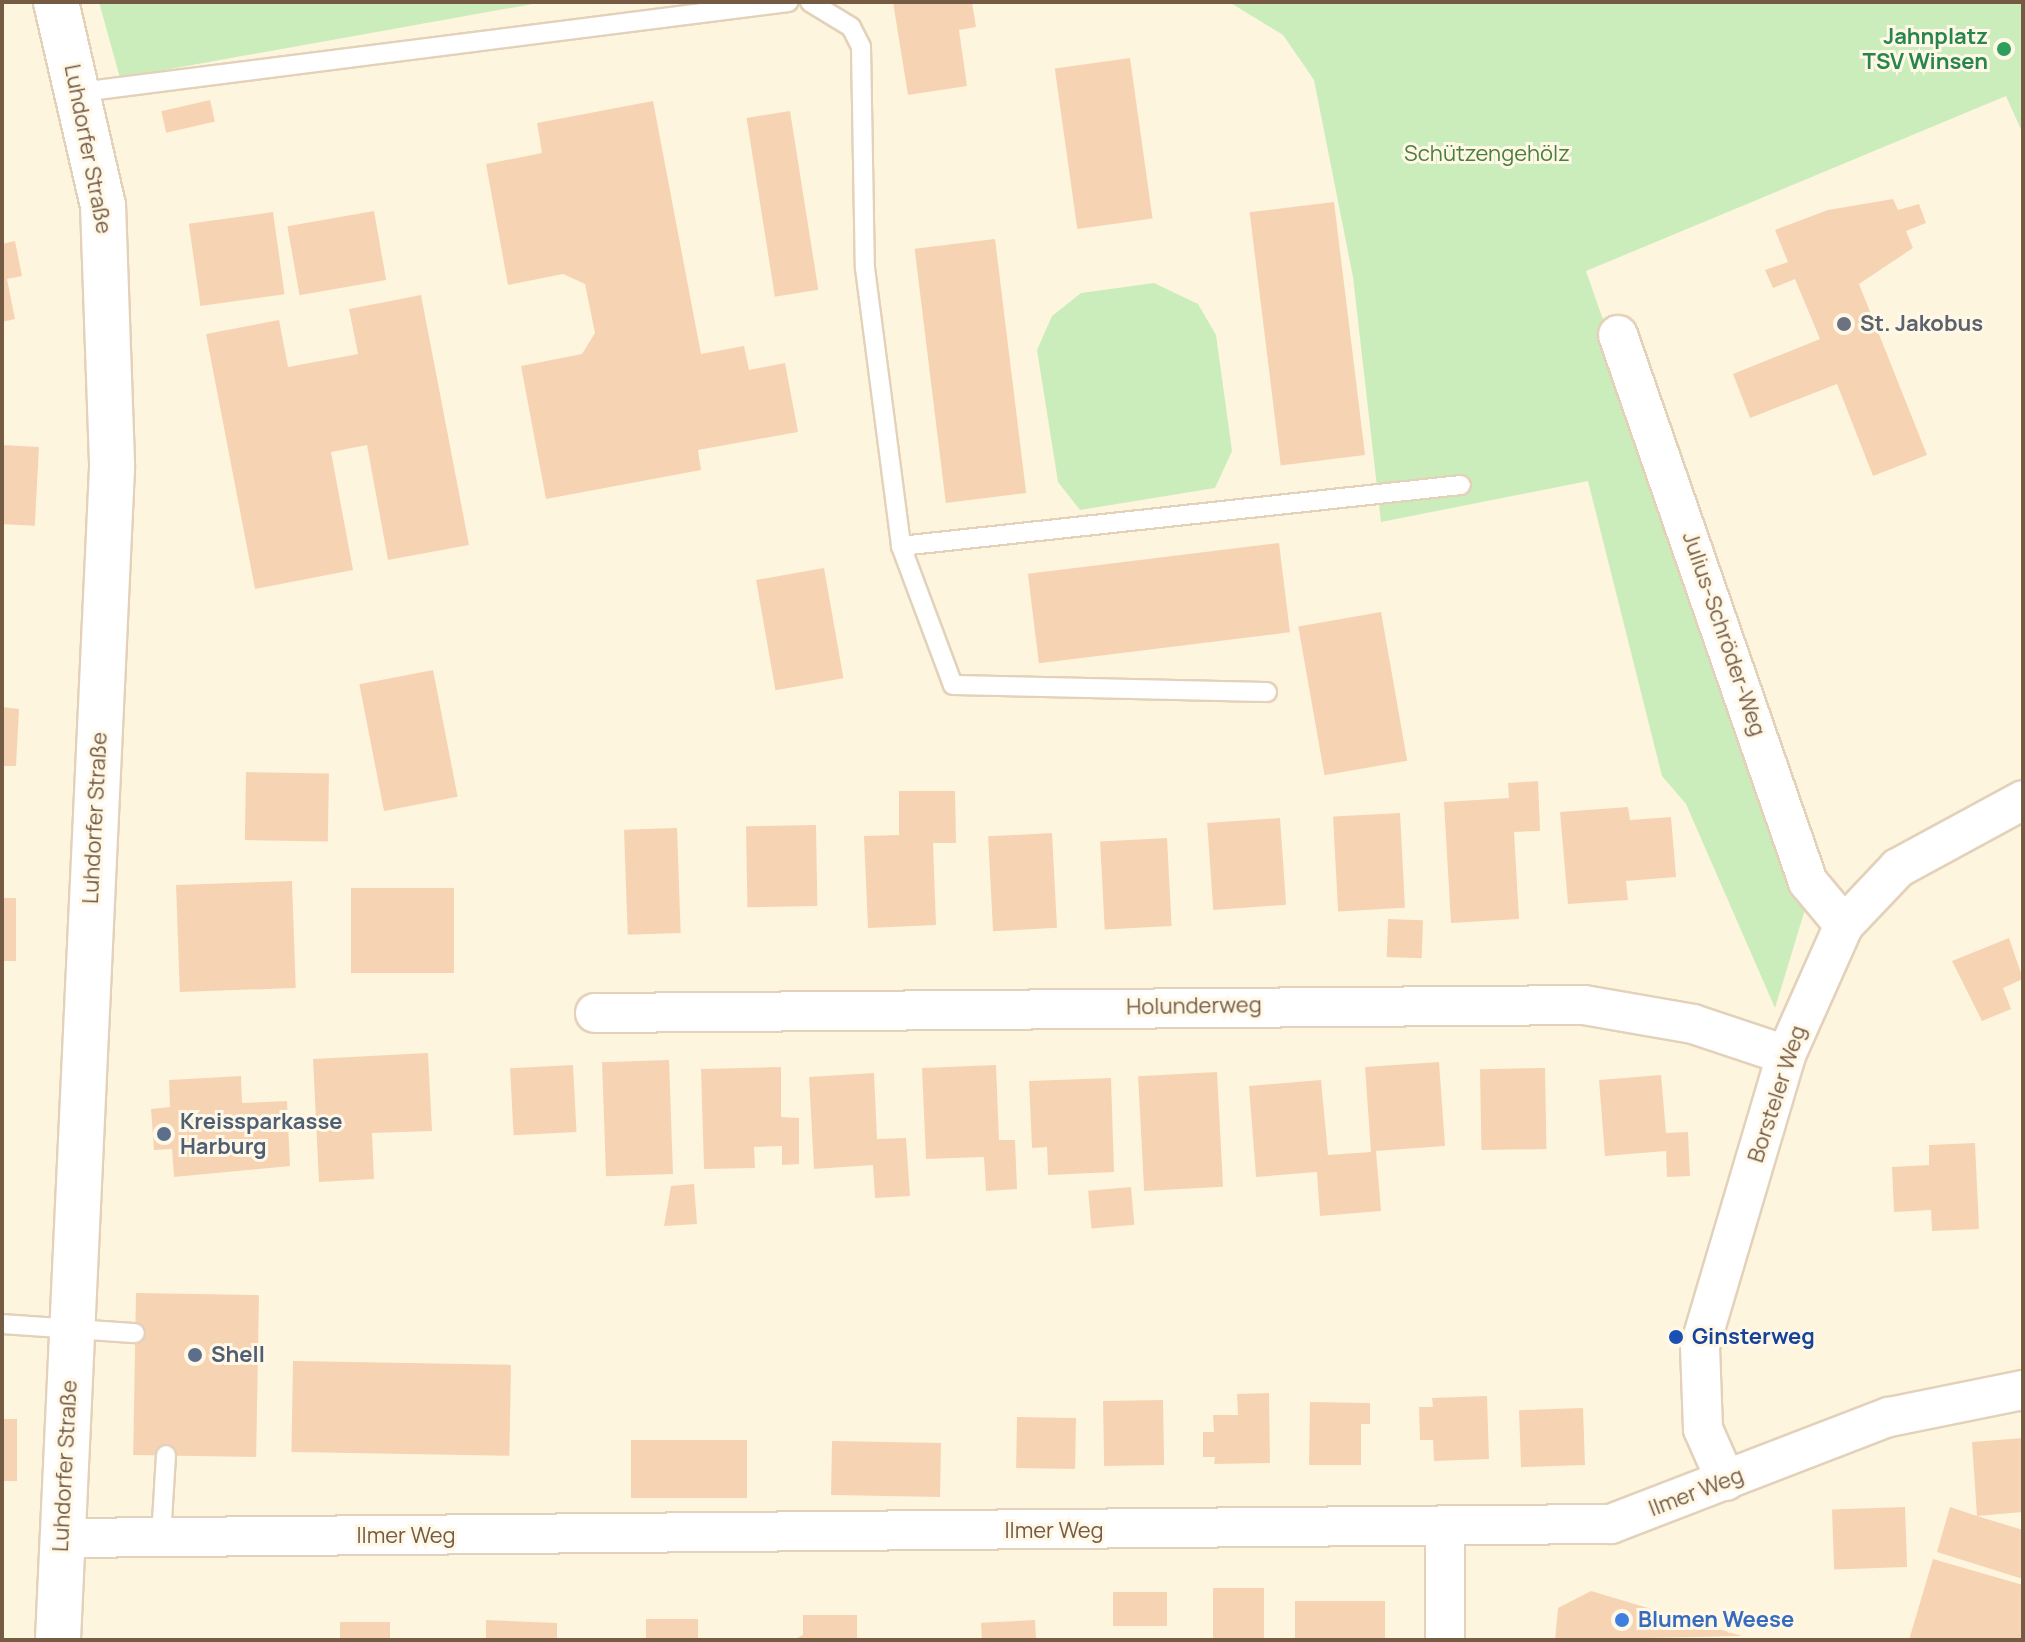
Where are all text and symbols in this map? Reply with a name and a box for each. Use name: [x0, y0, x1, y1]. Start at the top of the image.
place label: Jahnplatz TSV Winsen: [1863, 23, 1988, 74]
marker: Jahnplatz TSV Winsen: [1995, 40, 2013, 58]
street label: Luhdorfer Straße: [59, 62, 117, 236]
park label: Schützengehölz: [1404, 141, 1570, 167]
place label: St. Jakobus: [1860, 311, 1983, 337]
marker: St. Jakobus: [1835, 315, 1853, 333]
street label: Julius-Schröder-Weg: [1677, 528, 1771, 740]
street label: Luhdorfer Straße: [77, 731, 113, 905]
street label: Holunderweg: [1126, 992, 1262, 1020]
street label: Borsteler Weg: [1742, 1022, 1812, 1166]
place label: Kreissparkasse Harburg: [180, 1108, 343, 1160]
marker: Kreissparkasse Harburg: [155, 1125, 173, 1143]
place label: Ginsterweg: [1692, 1324, 1815, 1350]
marker: Ginsterweg: [1667, 1328, 1685, 1346]
place label: Shell: [211, 1342, 265, 1368]
marker: Shell: [186, 1346, 204, 1364]
street label: Luhdorfer Straße: [47, 1379, 83, 1553]
street label: Ilmer Weg: [1645, 1462, 1747, 1522]
street label: Ilmer Weg: [1004, 1518, 1104, 1544]
street label: Ilmer Weg: [356, 1523, 456, 1549]
place label: Blumen Weese: [1638, 1607, 1794, 1633]
marker: Blumen Weese: [1613, 1611, 1631, 1629]

